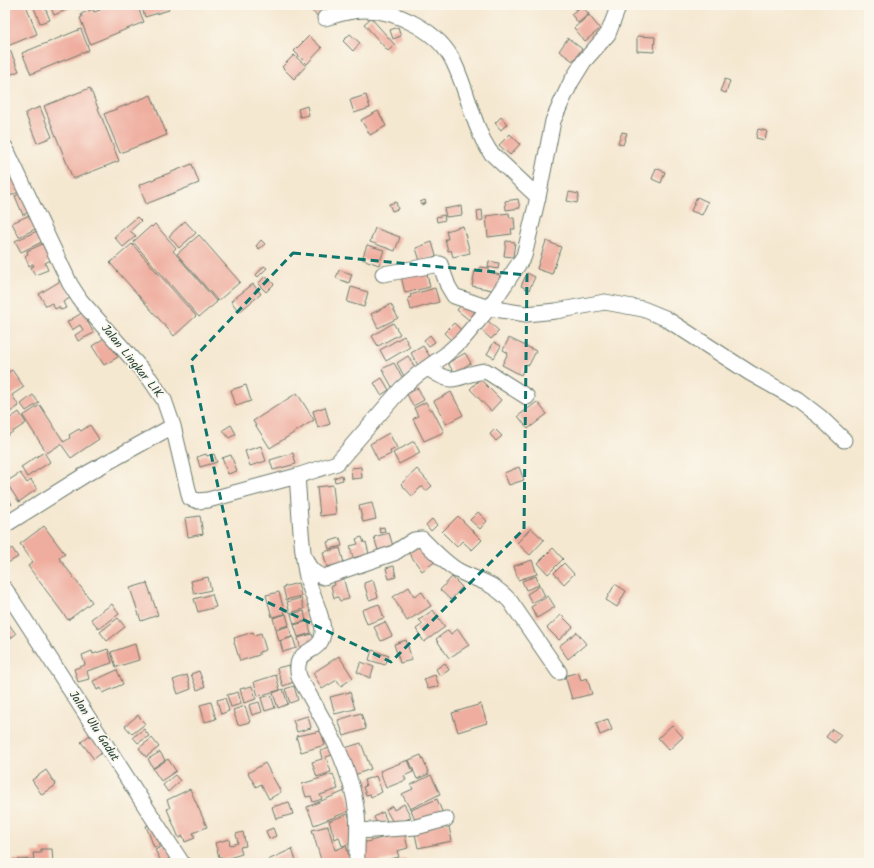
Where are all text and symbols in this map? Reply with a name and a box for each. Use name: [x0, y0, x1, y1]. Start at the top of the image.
street label: Jalan Lingkar LIK: [96, 320, 168, 403]
street label: Jalan Ulu Gadut: [64, 687, 124, 765]

